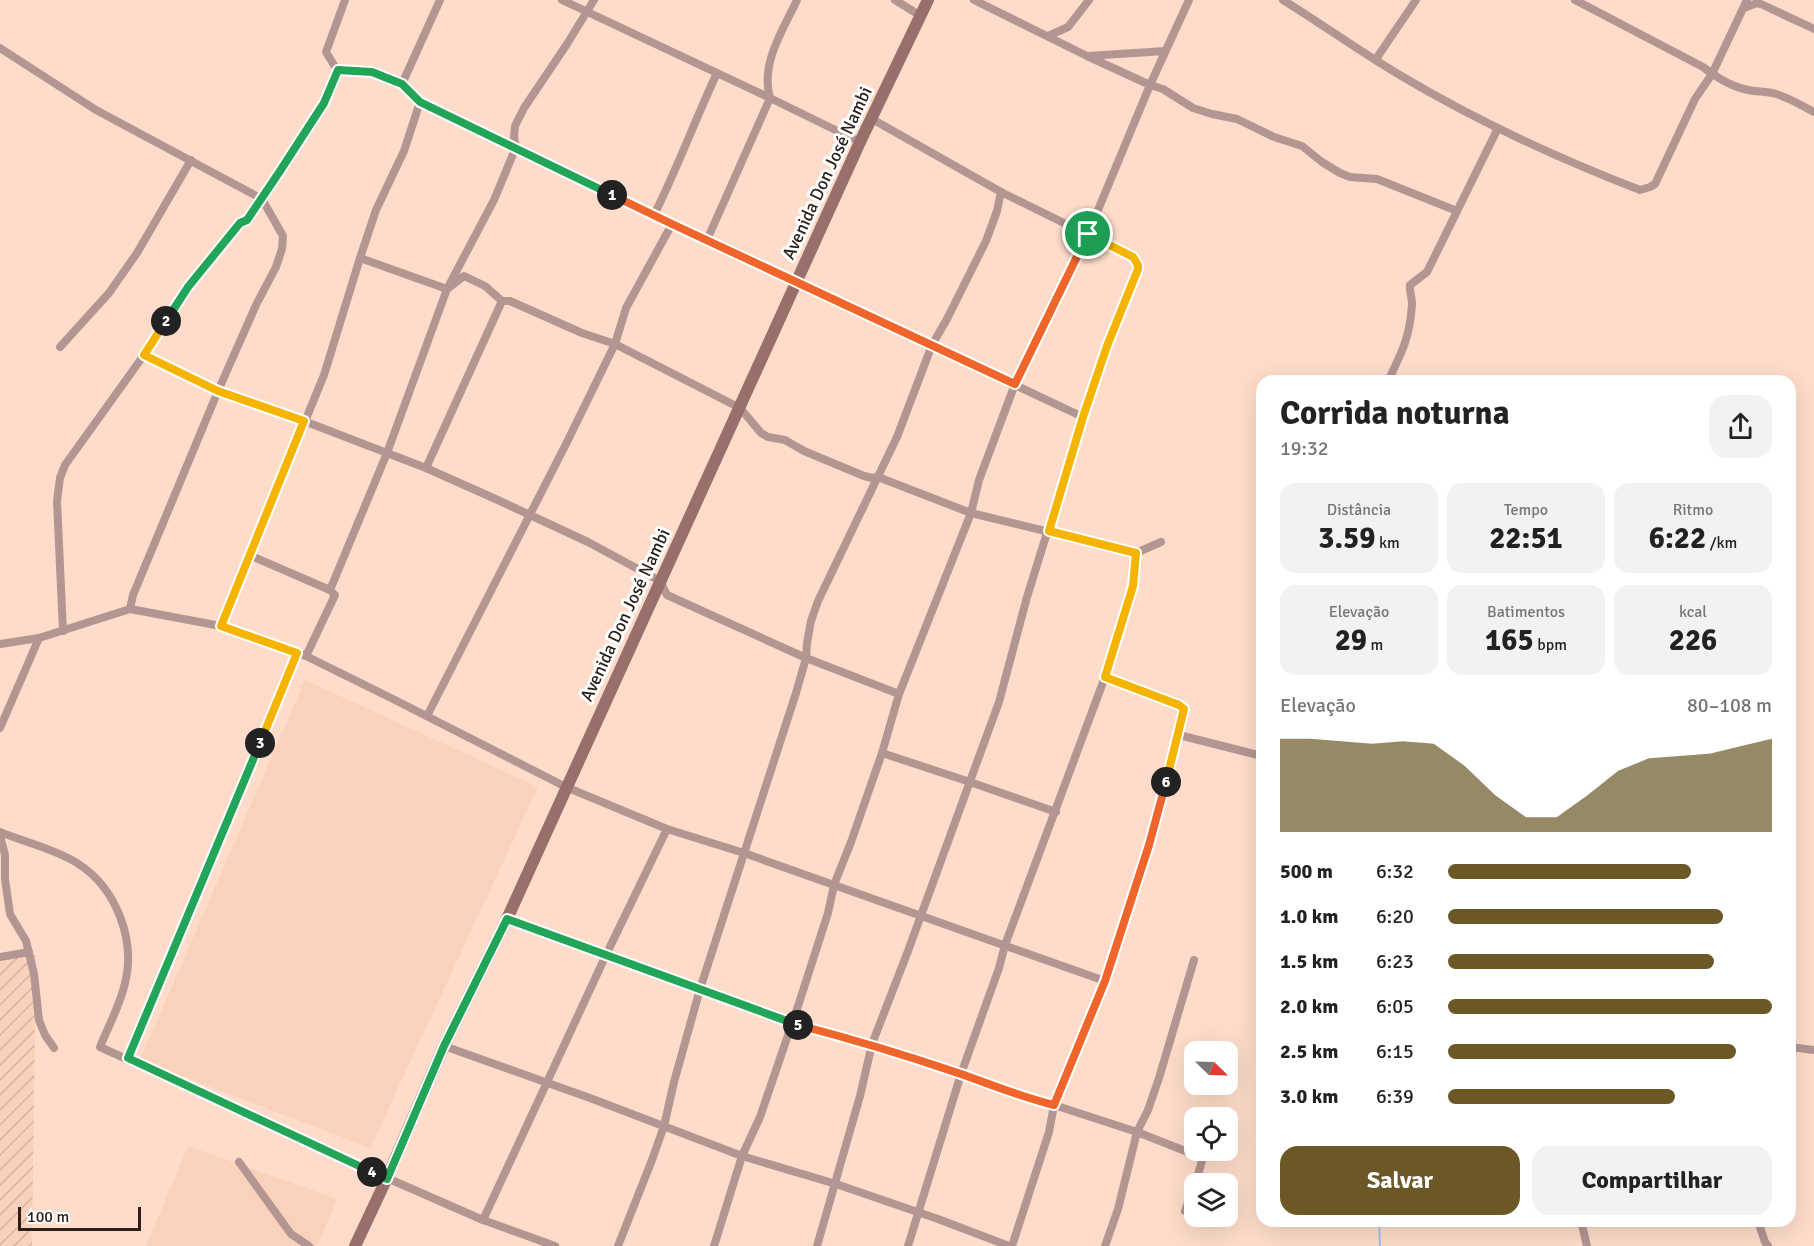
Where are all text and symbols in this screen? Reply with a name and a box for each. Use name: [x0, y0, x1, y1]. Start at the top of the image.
street label: Avenida Don José Nambi: [777, 83, 877, 263]
pin: 1: [597, 180, 627, 210]
text: 1: [608, 185, 616, 205]
pin: [1062, 208, 1113, 259]
icon: arrive: [1071, 217, 1104, 250]
pin: 2: [151, 306, 181, 336]
text: 2: [162, 311, 170, 331]
text: Corrida noturna: [1280, 393, 1510, 434]
button: share: [1709, 395, 1772, 458]
text: 19:32: [1280, 436, 1329, 461]
text: Distância: [1327, 500, 1391, 520]
text: Tempo: [1504, 500, 1548, 520]
text: Ritmo: [1673, 500, 1713, 520]
text: 3.59: [1318, 520, 1375, 557]
text: 22:51: [1489, 520, 1563, 557]
text: 6:22: [1649, 520, 1706, 557]
street label: Avenida Don José Nambi: [575, 525, 675, 705]
text: km: [1375, 533, 1400, 553]
text: /km: [1706, 533, 1737, 553]
text: Elevação: [1329, 602, 1389, 622]
text: Batimentos: [1487, 602, 1565, 622]
text: kcal: [1679, 602, 1707, 622]
text: 29: [1335, 622, 1367, 659]
text: 165: [1485, 622, 1534, 659]
text: 226: [1669, 622, 1717, 659]
text: m: [1367, 635, 1383, 655]
text: bpm: [1534, 635, 1567, 655]
text: Elevação: [1280, 693, 1356, 718]
text: 80–108 m: [1687, 693, 1772, 718]
pin: 3: [245, 728, 275, 758]
text: 3: [256, 733, 264, 753]
pin: 6: [1151, 767, 1181, 797]
text: 6: [1162, 772, 1170, 792]
text: 500 m: [1280, 859, 1333, 884]
text: 6:32: [1376, 859, 1414, 884]
text: 1.0 km: [1280, 904, 1338, 929]
text: 6:20: [1376, 904, 1414, 929]
text: 1.5 km: [1280, 949, 1338, 974]
text: 6:23: [1376, 949, 1414, 974]
text: 2.0 km: [1280, 994, 1338, 1019]
text: 6:05: [1376, 994, 1414, 1019]
pin: 5: [783, 1010, 813, 1040]
text: 5: [794, 1015, 802, 1035]
text: 2.5 km: [1280, 1039, 1338, 1064]
text: 6:15: [1376, 1039, 1414, 1064]
north arrow: [1184, 1041, 1238, 1095]
map controls: [1184, 1041, 1238, 1227]
text: 3.0 km: [1280, 1084, 1338, 1109]
text: 6:39: [1376, 1084, 1414, 1109]
button: locate: [1184, 1107, 1238, 1161]
button: Salvar: [1280, 1146, 1520, 1215]
button: Compartilhar: [1532, 1146, 1772, 1215]
pin: 4: [357, 1157, 387, 1187]
text: 4: [368, 1162, 376, 1182]
button: layers: [1184, 1173, 1238, 1227]
scale bar: [18, 1204, 141, 1232]
text: 100 m: [27, 1207, 69, 1227]

